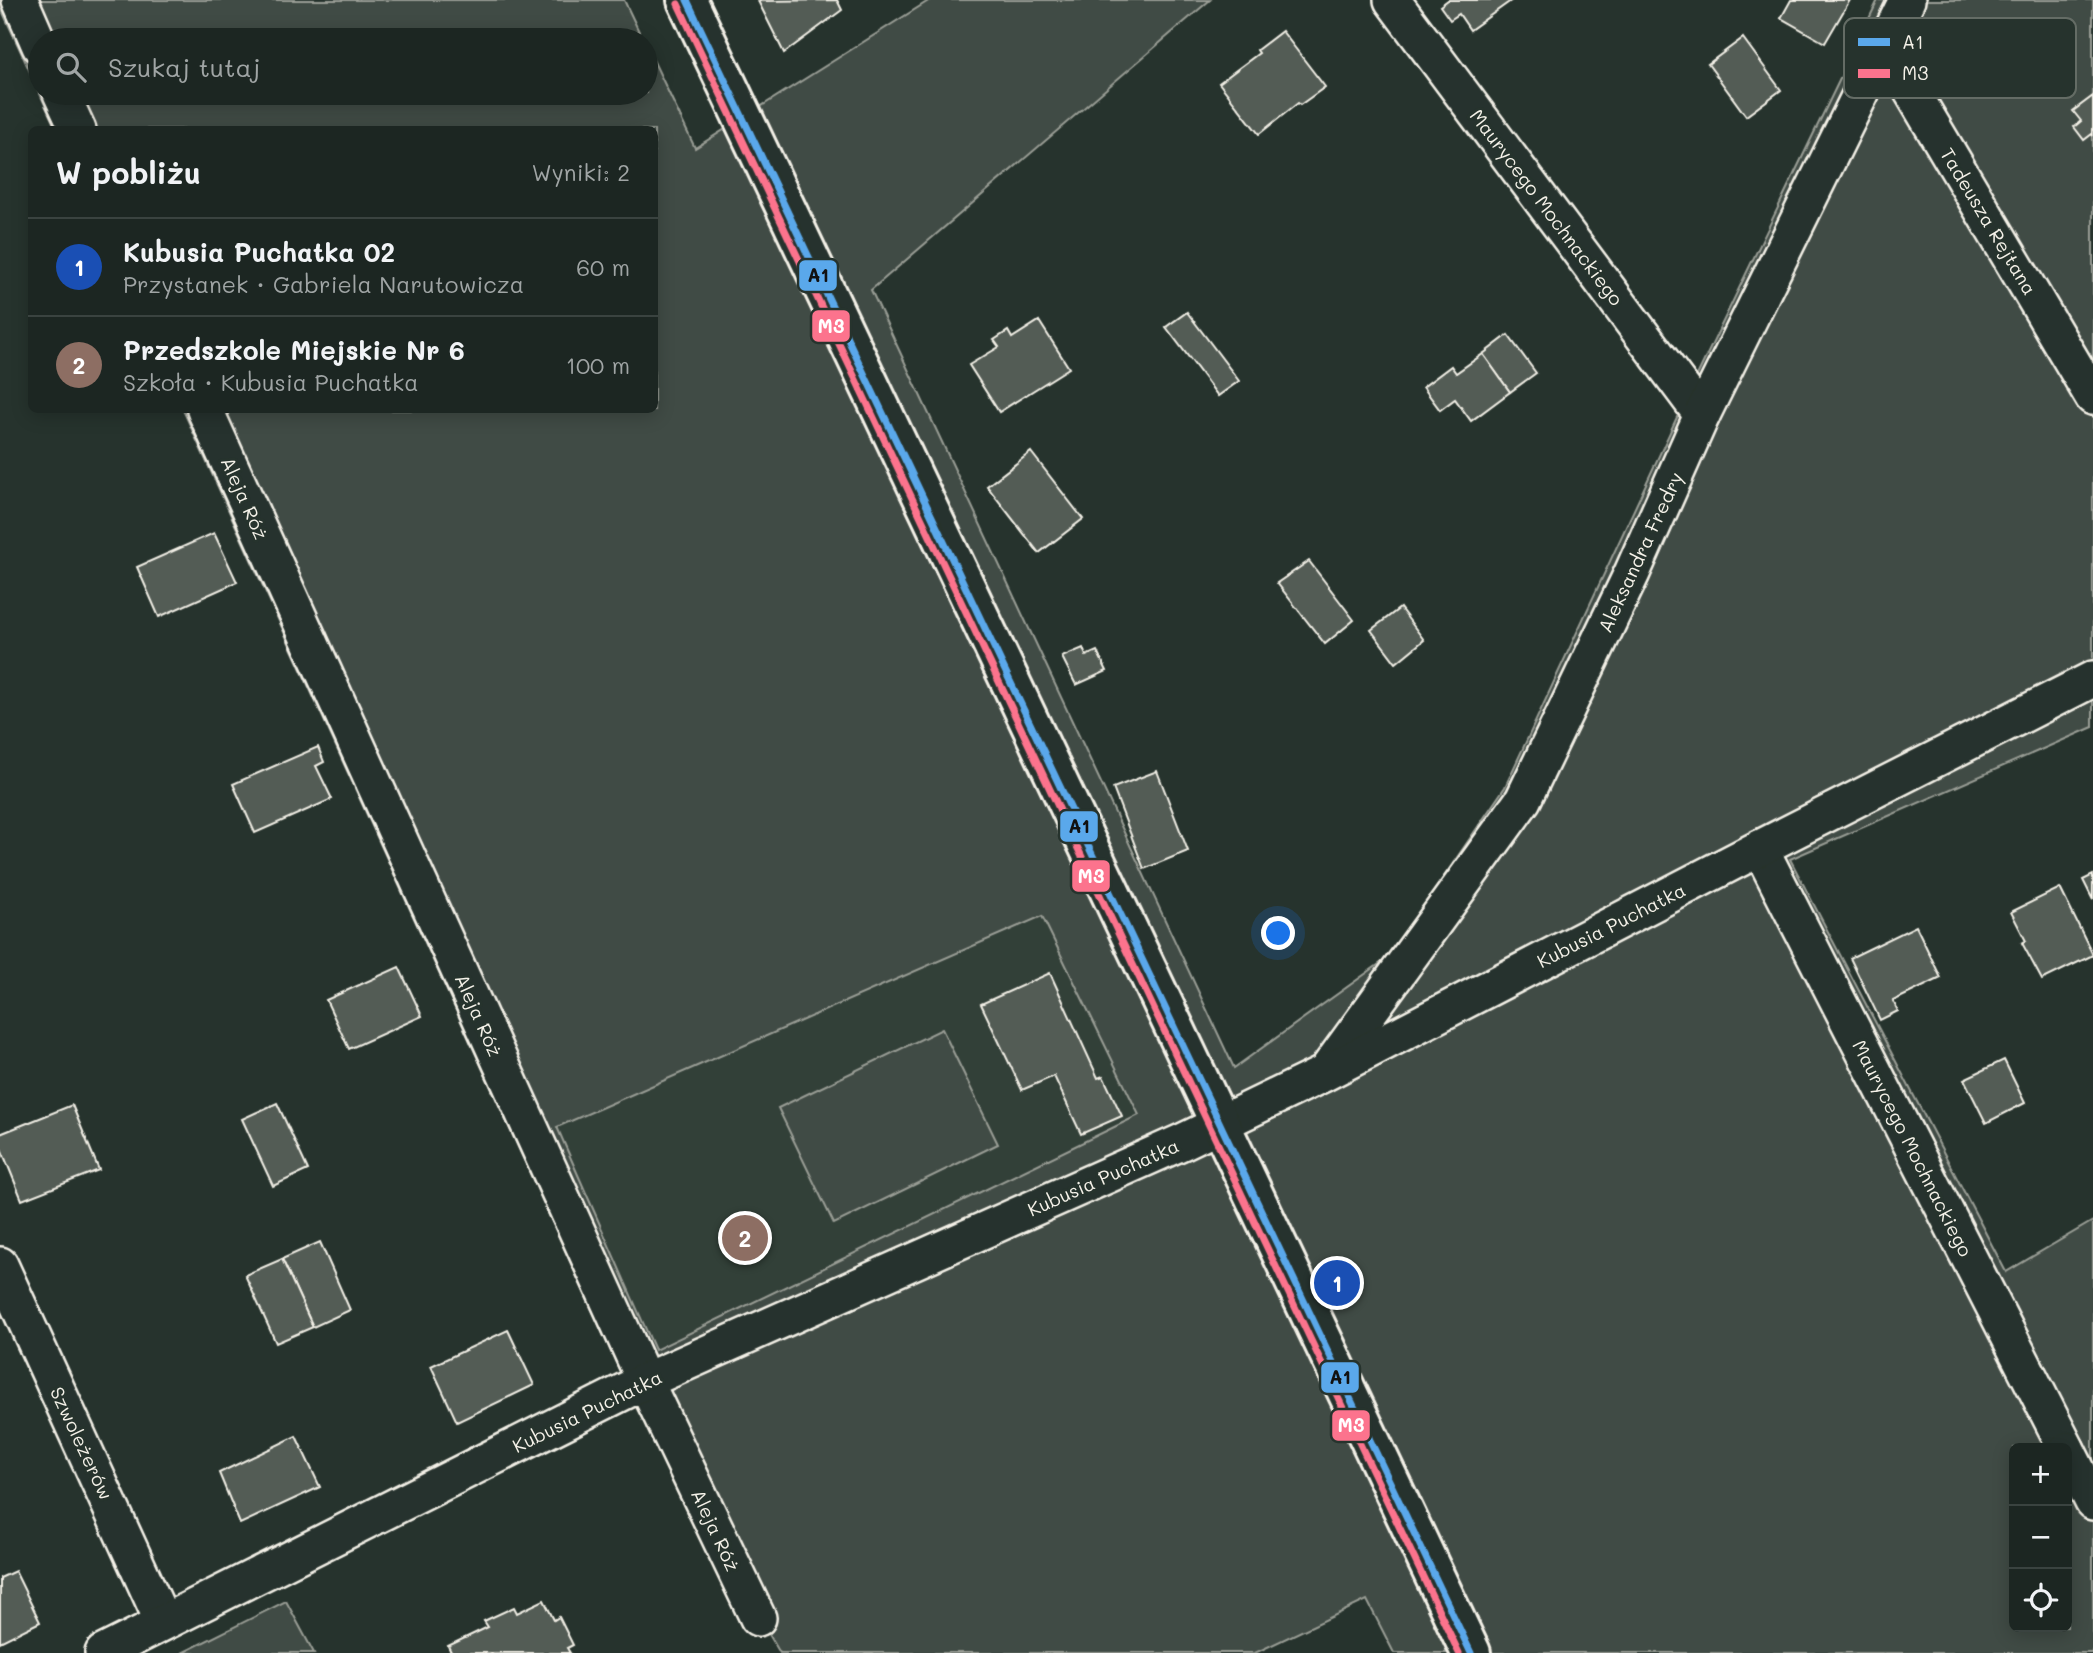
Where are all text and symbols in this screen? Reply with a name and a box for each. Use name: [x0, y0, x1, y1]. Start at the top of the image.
legend: [1844, 18, 2076, 98]
search box: [28, 28, 658, 105]
text: A1: [1902, 29, 1924, 54]
icon: search: [52, 48, 90, 86]
text: Szukaj tutaj: [108, 50, 260, 84]
text: M3: [1902, 60, 1928, 85]
street label: Maurycego Mochnackiego: [1465, 104, 1629, 310]
street label: Tadeusza Rejtana: [1935, 143, 2043, 299]
text: W pobliżu: [56, 152, 201, 192]
text: Wyniki: 2: [531, 157, 630, 187]
text: Kubusia Puchatka 02: [123, 235, 395, 269]
text: 1: [74, 252, 84, 282]
text: 60 m: [576, 252, 630, 282]
line badge: A1: [798, 259, 838, 292]
text: A1: [807, 262, 829, 287]
text: Przystanek · Gabriela Narutowicza: [123, 269, 524, 299]
line badge: M3: [811, 309, 851, 343]
text: M3: [818, 313, 844, 338]
text: Przedszkole Miejskie Nr 6: [123, 333, 465, 367]
text: 2: [73, 350, 85, 380]
text: 100 m: [566, 350, 630, 380]
text: Szkoła · Kubusia Puchatka: [123, 367, 419, 397]
street label: Aleja Róż: [216, 453, 274, 543]
street label: Aleksandra Fredry: [1592, 468, 1688, 636]
line badge: A1: [1059, 810, 1099, 843]
text: A1: [1068, 813, 1090, 838]
line badge: M3: [1071, 859, 1111, 893]
text: M3: [1078, 863, 1104, 888]
street label: Kubusia Puchatka: [1533, 877, 1689, 973]
your location: [1261, 916, 1295, 950]
street label: Aleja Róż: [450, 970, 508, 1060]
street label: Maurycego Mochnackiego: [1847, 1035, 1979, 1261]
street label: Kubusia Puchatka: [1023, 1132, 1183, 1222]
pin: 2: [722, 1212, 768, 1264]
pin: 1: [1314, 1257, 1360, 1309]
line badge: A1: [1320, 1361, 1360, 1394]
street label: Kubusia Puchatka: [508, 1364, 666, 1458]
text: A1: [1329, 1364, 1351, 1389]
street label: Szwoleżerów: [45, 1383, 119, 1503]
line badge: M3: [1331, 1409, 1371, 1442]
text: M3: [1338, 1412, 1364, 1437]
map controls: [2009, 1443, 2072, 1632]
button: +: [2009, 1443, 2072, 1506]
street label: Aleja Róż: [686, 1485, 746, 1575]
button: −: [2009, 1506, 2072, 1569]
button: locate: [2009, 1569, 2072, 1632]

